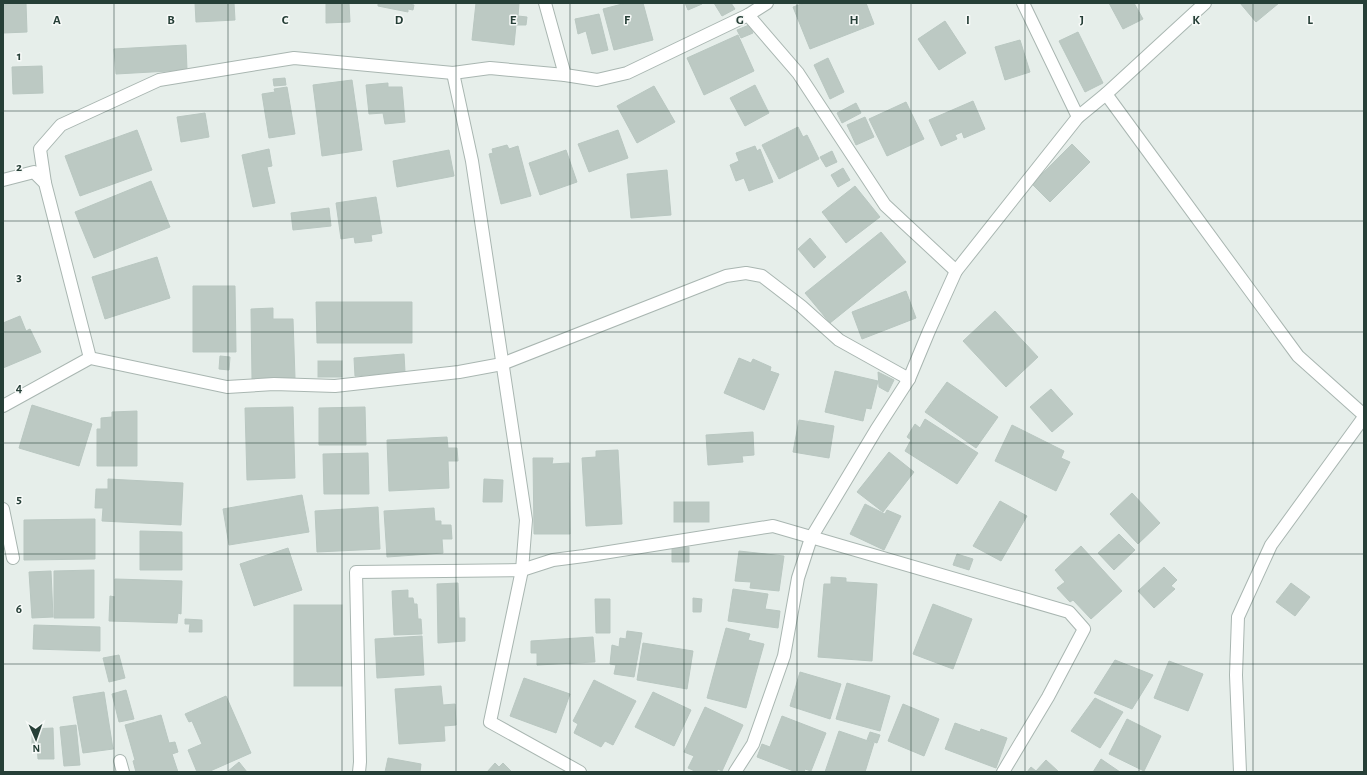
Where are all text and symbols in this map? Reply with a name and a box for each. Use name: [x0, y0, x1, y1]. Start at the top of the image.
text: A: [53, 14, 61, 27]
text: B: [167, 14, 175, 27]
text: C: [282, 14, 289, 27]
text: D: [395, 14, 404, 27]
text: E: [510, 14, 517, 27]
text: F: [624, 14, 631, 27]
text: G: [736, 14, 744, 27]
text: H: [849, 14, 859, 27]
text: I: [966, 14, 970, 27]
text: J: [1080, 14, 1084, 27]
text: K: [1192, 14, 1200, 27]
text: L: [1307, 14, 1313, 27]
text: 1: [17, 50, 21, 63]
text: 2: [16, 161, 22, 174]
text: 3: [16, 271, 22, 284]
text: 4: [16, 382, 23, 395]
text: 5: [16, 493, 22, 506]
text: 6: [16, 603, 22, 616]
north arrow: [16, 719, 56, 759]
text: N: [32, 743, 40, 754]

